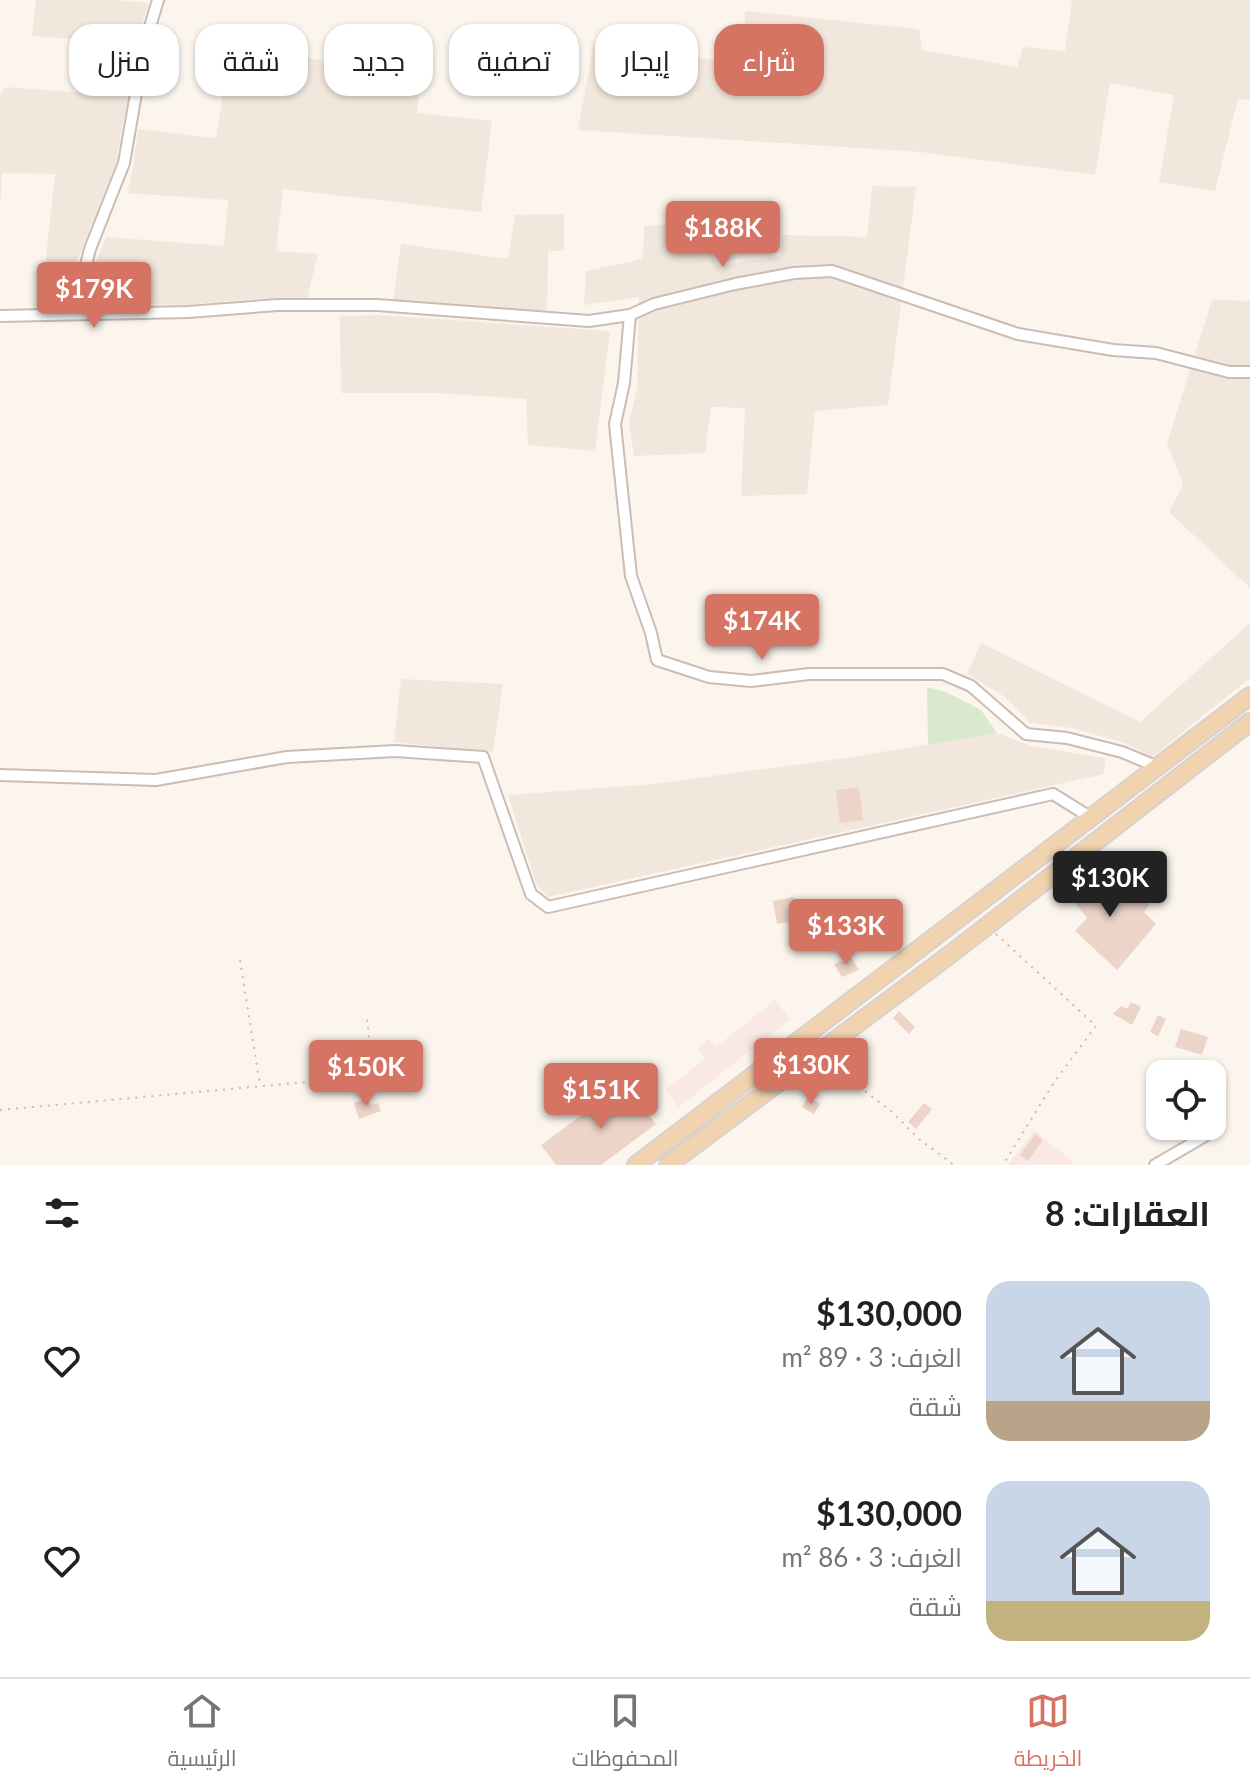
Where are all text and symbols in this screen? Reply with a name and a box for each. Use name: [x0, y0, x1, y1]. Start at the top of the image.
chip: منزل: [69, 24, 179, 96]
chip: شقة: [195, 24, 308, 96]
chip: جديد: [324, 24, 433, 96]
chip: تصفية: [449, 24, 579, 96]
chip: إيجار: [595, 24, 698, 96]
chip: شراء: [714, 24, 824, 96]
pin: $188K: [667, 201, 779, 269]
text: $188K: [684, 211, 762, 243]
pin: $179K: [38, 262, 150, 330]
text: $179K: [55, 272, 133, 304]
pin: $174K: [706, 594, 818, 662]
text: $174K: [723, 604, 801, 636]
pin: $130K: [1054, 851, 1166, 919]
text: $130K: [1071, 861, 1149, 893]
pin: $133K: [790, 899, 902, 967]
text: $133K: [807, 909, 885, 941]
pin: $130K: [755, 1038, 867, 1106]
pin: $150K: [310, 1040, 422, 1108]
text: $130K: [772, 1048, 850, 1080]
text: $150K: [327, 1050, 405, 1082]
map controls: [1146, 1060, 1226, 1140]
button: locate: [1146, 1060, 1226, 1140]
pin: $151K: [545, 1063, 657, 1131]
text: $151K: [562, 1073, 640, 1105]
icon: filters: [40, 1191, 84, 1235]
text: العقارات: 8: [1045, 1192, 1210, 1233]
text: $130,000: [816, 1292, 962, 1333]
icon: home: [1050, 1313, 1146, 1409]
icon: heart: [40, 1339, 84, 1383]
text: الغرف: 3 · 89 m²: [781, 1341, 962, 1373]
text: شقة: [909, 1390, 962, 1422]
text: $130,000: [816, 1492, 962, 1533]
icon: home: [1050, 1513, 1146, 1609]
icon: heart: [40, 1539, 84, 1583]
text: الغرف: 3 · 86 m²: [781, 1541, 962, 1573]
text: شقة: [909, 1590, 962, 1622]
tab: الرئيسية: [168, 1689, 237, 1779]
tab: المحفوظات: [572, 1689, 679, 1779]
tab: الخريطة: [1014, 1689, 1082, 1779]

